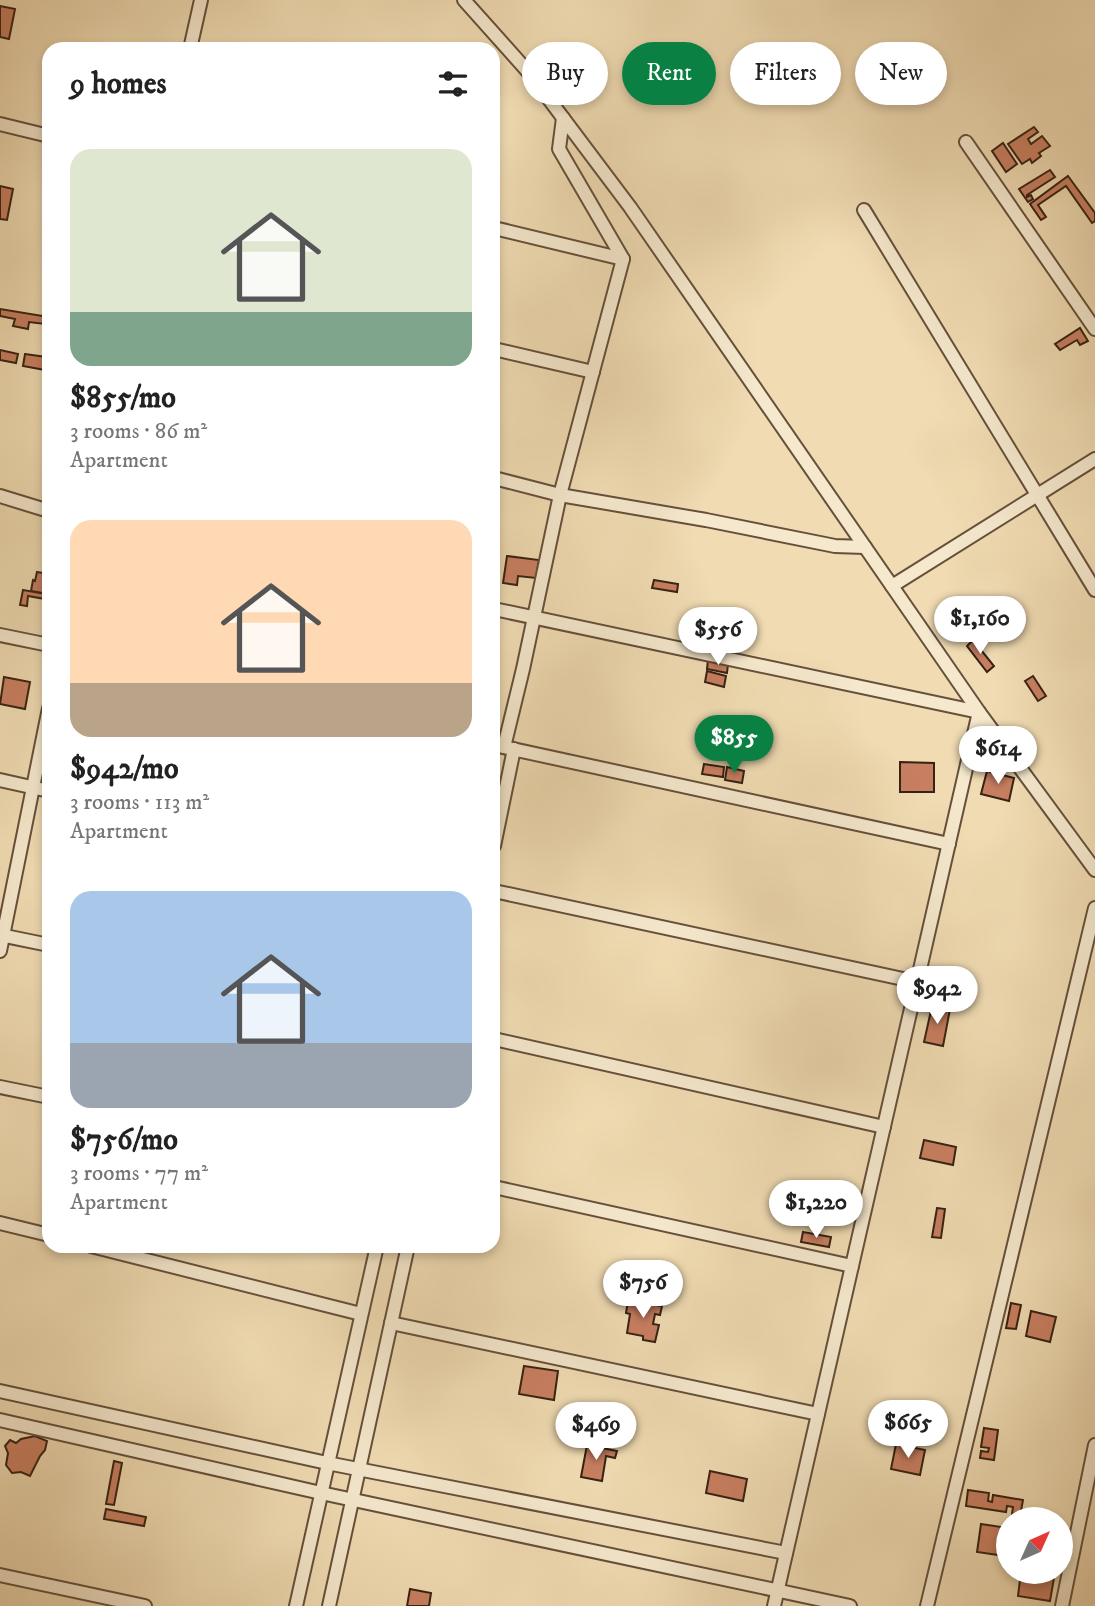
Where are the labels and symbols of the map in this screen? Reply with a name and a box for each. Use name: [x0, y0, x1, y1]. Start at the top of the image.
pin: $1,160: [923, 596, 1037, 656]
pin: $556: [677, 608, 759, 667]
pin: $855: [693, 716, 775, 775]
pin: $614: [957, 726, 1039, 786]
pin: $942: [896, 967, 978, 1026]
pin: $1,220: [759, 1180, 873, 1240]
pin: $756: [602, 1260, 684, 1320]
pin: $665: [867, 1400, 949, 1460]
pin: $469: [555, 1402, 637, 1462]
north arrow: [996, 1507, 1073, 1584]

